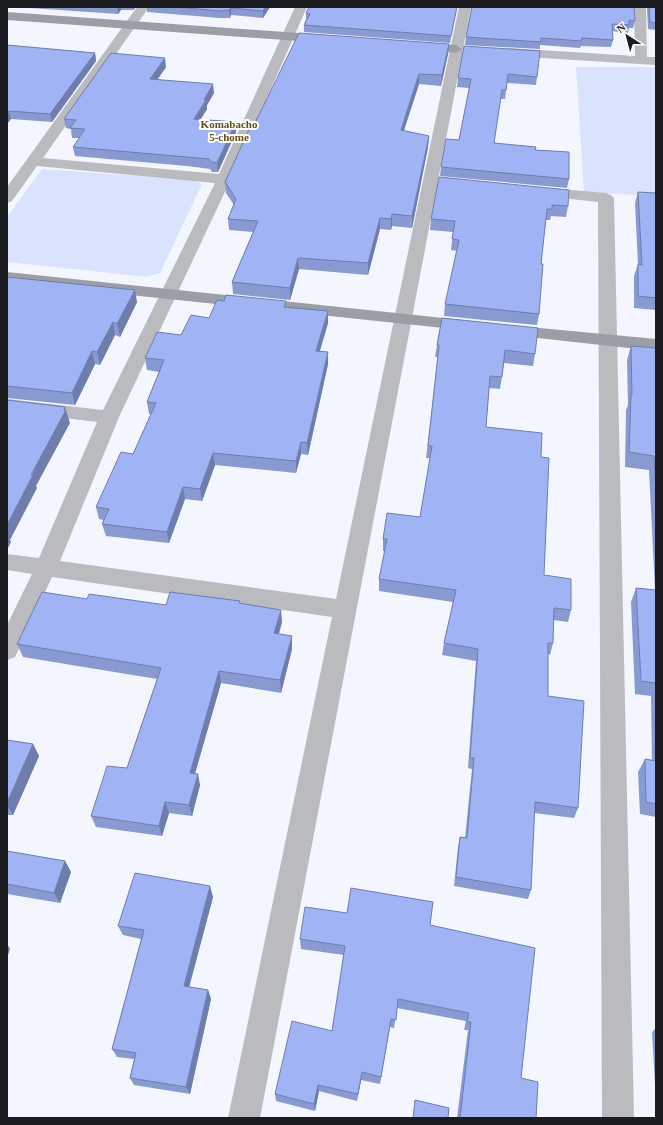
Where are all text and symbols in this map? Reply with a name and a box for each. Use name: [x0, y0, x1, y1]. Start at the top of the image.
north arrow: [607, 16, 647, 56]
text: N: [614, 21, 628, 35]
district label: Komabacho 5-chome: [201, 118, 258, 143]

